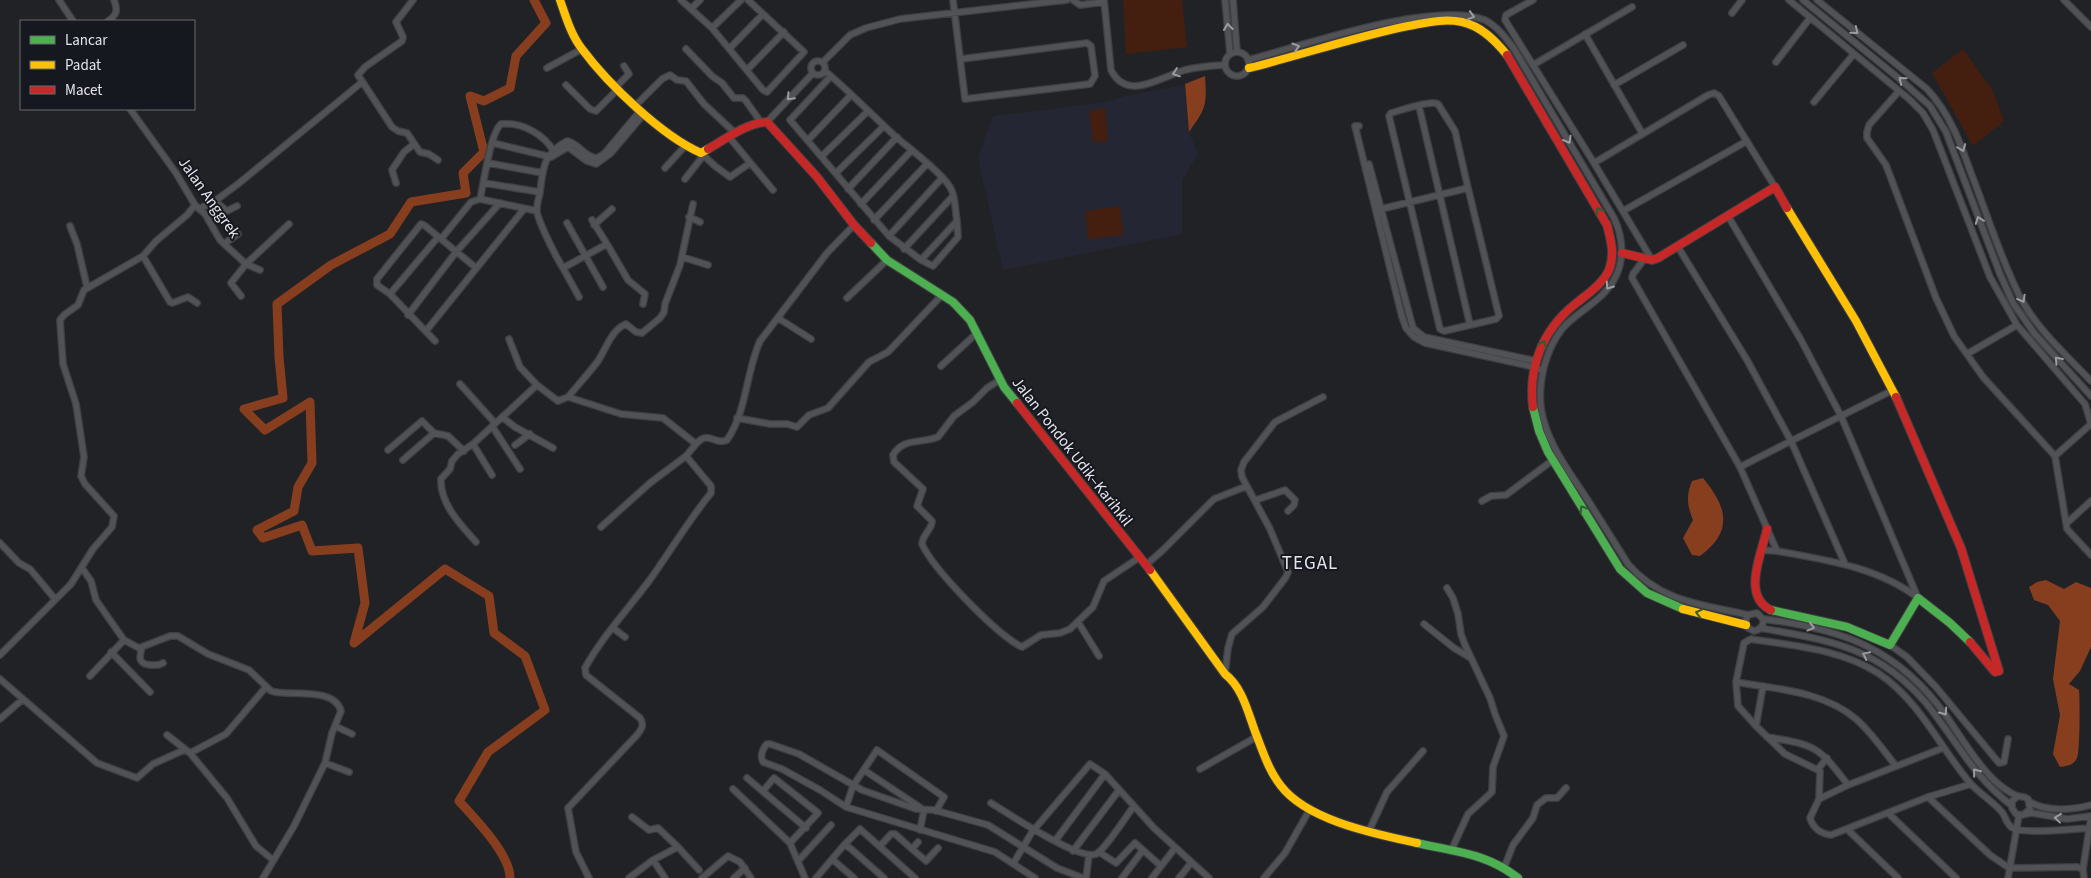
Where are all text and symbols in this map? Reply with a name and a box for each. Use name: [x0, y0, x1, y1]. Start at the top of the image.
one-way arrow: [1466, 11, 1474, 21]
legend: [20, 20, 195, 110]
one-way arrow: [1223, 22, 1234, 30]
one-way arrow: [1849, 25, 1858, 33]
text: Lancar: [65, 30, 108, 51]
one-way arrow: [1291, 43, 1299, 53]
text: Padat: [65, 55, 101, 76]
one-way arrow: [1172, 67, 1181, 77]
one-way arrow: [1899, 78, 1908, 86]
text: Macet: [65, 80, 102, 101]
one-way arrow: [787, 92, 796, 101]
one-way arrow: [1562, 135, 1572, 144]
one-way arrow: [1956, 144, 1966, 152]
street label: Jalan Anggrek: [173, 153, 245, 243]
one-way arrow: [1595, 208, 1605, 217]
one-way arrow: [1975, 216, 1985, 225]
one-way arrow: [1606, 280, 1615, 290]
one-way arrow: [2016, 294, 2026, 303]
one-way arrow: [1537, 340, 1547, 349]
one-way arrow: [2055, 356, 2064, 365]
street label: Jalan Pondok Udik–Karihkil: [1007, 372, 1138, 531]
one-way arrow: [1580, 506, 1589, 515]
district label: TEGAL: [1282, 550, 1338, 577]
one-way arrow: [1695, 608, 1703, 618]
one-way arrow: [1806, 621, 1815, 632]
one-way arrow: [1862, 651, 1871, 661]
one-way arrow: [1938, 706, 1947, 716]
one-way arrow: [1972, 768, 1981, 777]
one-way arrow: [2054, 813, 2062, 824]

